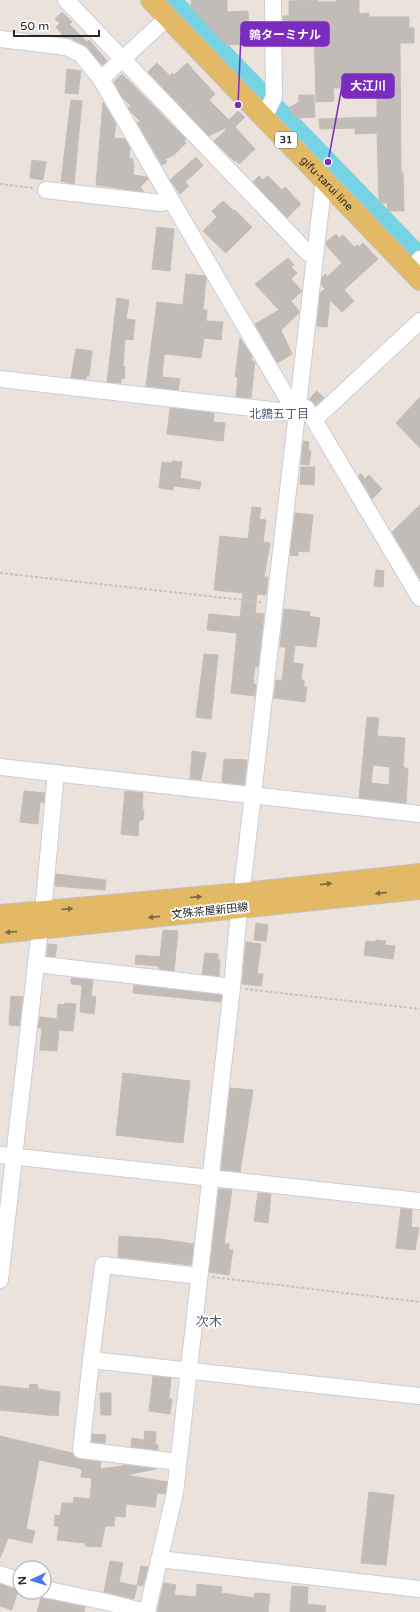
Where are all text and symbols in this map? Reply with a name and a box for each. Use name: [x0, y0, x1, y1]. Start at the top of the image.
scale bar: [14, 12, 99, 38]
text: 50 m: [20, 19, 49, 33]
callout: 鶉ターミナル: [241, 22, 329, 46]
text: 鶉ターミナル: [249, 28, 321, 42]
callout: 大江川: [342, 74, 394, 98]
text: 大江川: [350, 79, 386, 93]
road number: 31: [275, 132, 297, 148]
street label: gifu-tarui line: [298, 153, 356, 213]
district label: 北鶉五丁目: [249, 407, 309, 421]
one-way arrow: [320, 881, 332, 887]
one-way arrow: [375, 890, 387, 897]
one-way arrow: [190, 894, 202, 901]
street label: 文殊茶屋新田線: [171, 901, 249, 921]
one-way arrow: [61, 905, 73, 912]
one-way arrow: [148, 913, 160, 920]
one-way arrow: [5, 928, 17, 935]
district label: 次木: [196, 1314, 222, 1330]
north arrow: [12, 1560, 52, 1600]
text: N: [16, 1576, 29, 1586]

